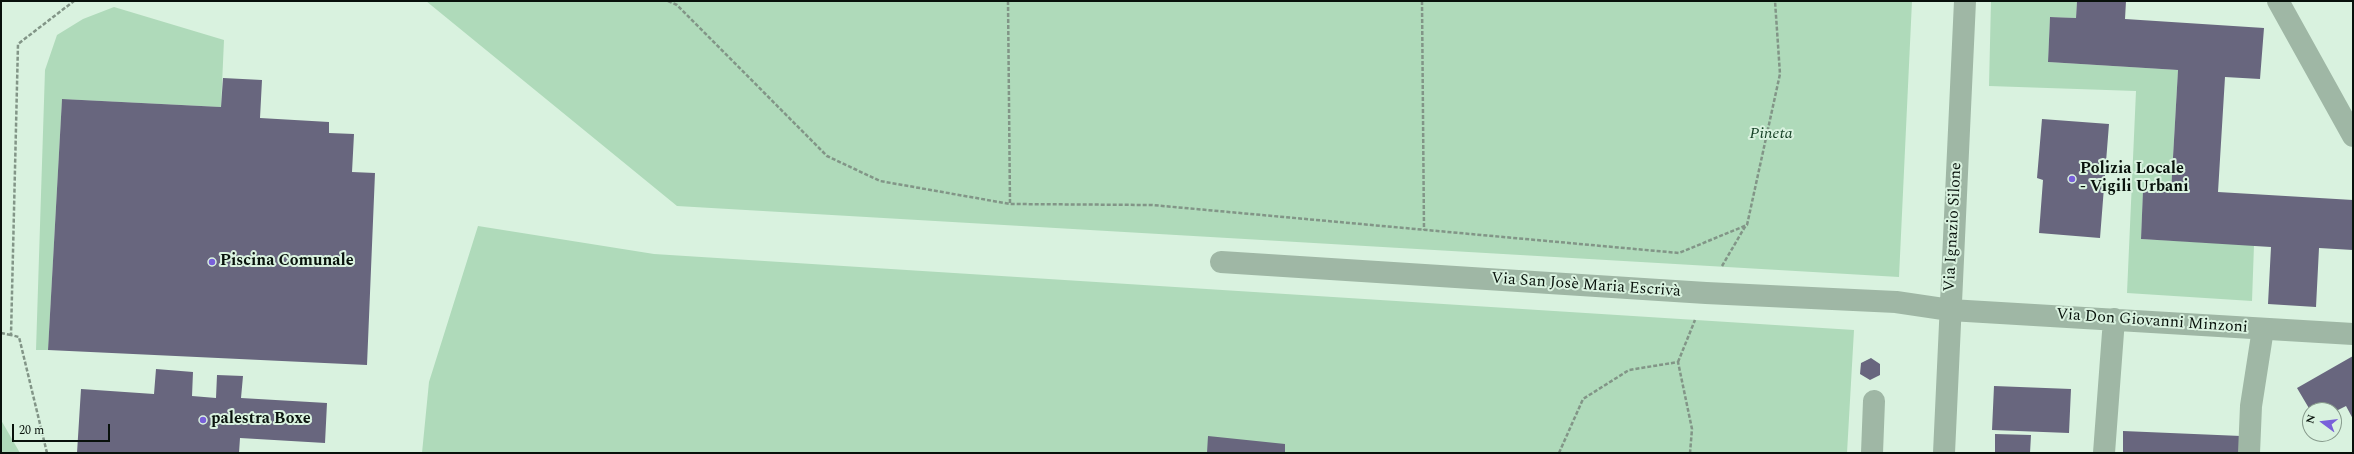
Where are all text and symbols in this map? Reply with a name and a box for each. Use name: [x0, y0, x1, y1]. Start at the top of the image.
park label: Pineta: [1749, 125, 1793, 145]
place label: Polizia Locale - Vigili Urbani: [2080, 160, 2189, 198]
street label: Via Ignazio Silone: [1941, 162, 1967, 292]
marker: Polizia Locale - Vigili Urbani: [2067, 174, 2077, 184]
place label: Piscina Comunale: [220, 252, 354, 272]
marker: Piscina Comunale: [207, 257, 217, 267]
street label: Via San Josè Maria Escrivà: [1491, 270, 1681, 302]
street label: Via Don Giovanni Minzoni: [2056, 306, 2248, 338]
north arrow: [2302, 402, 2342, 442]
place label: palestra Boxe: [211, 410, 311, 430]
text: N: [2302, 412, 2320, 426]
marker: palestra Boxe: [198, 415, 208, 425]
scale bar: [14, 416, 112, 442]
text: 20 m: [19, 421, 44, 440]

